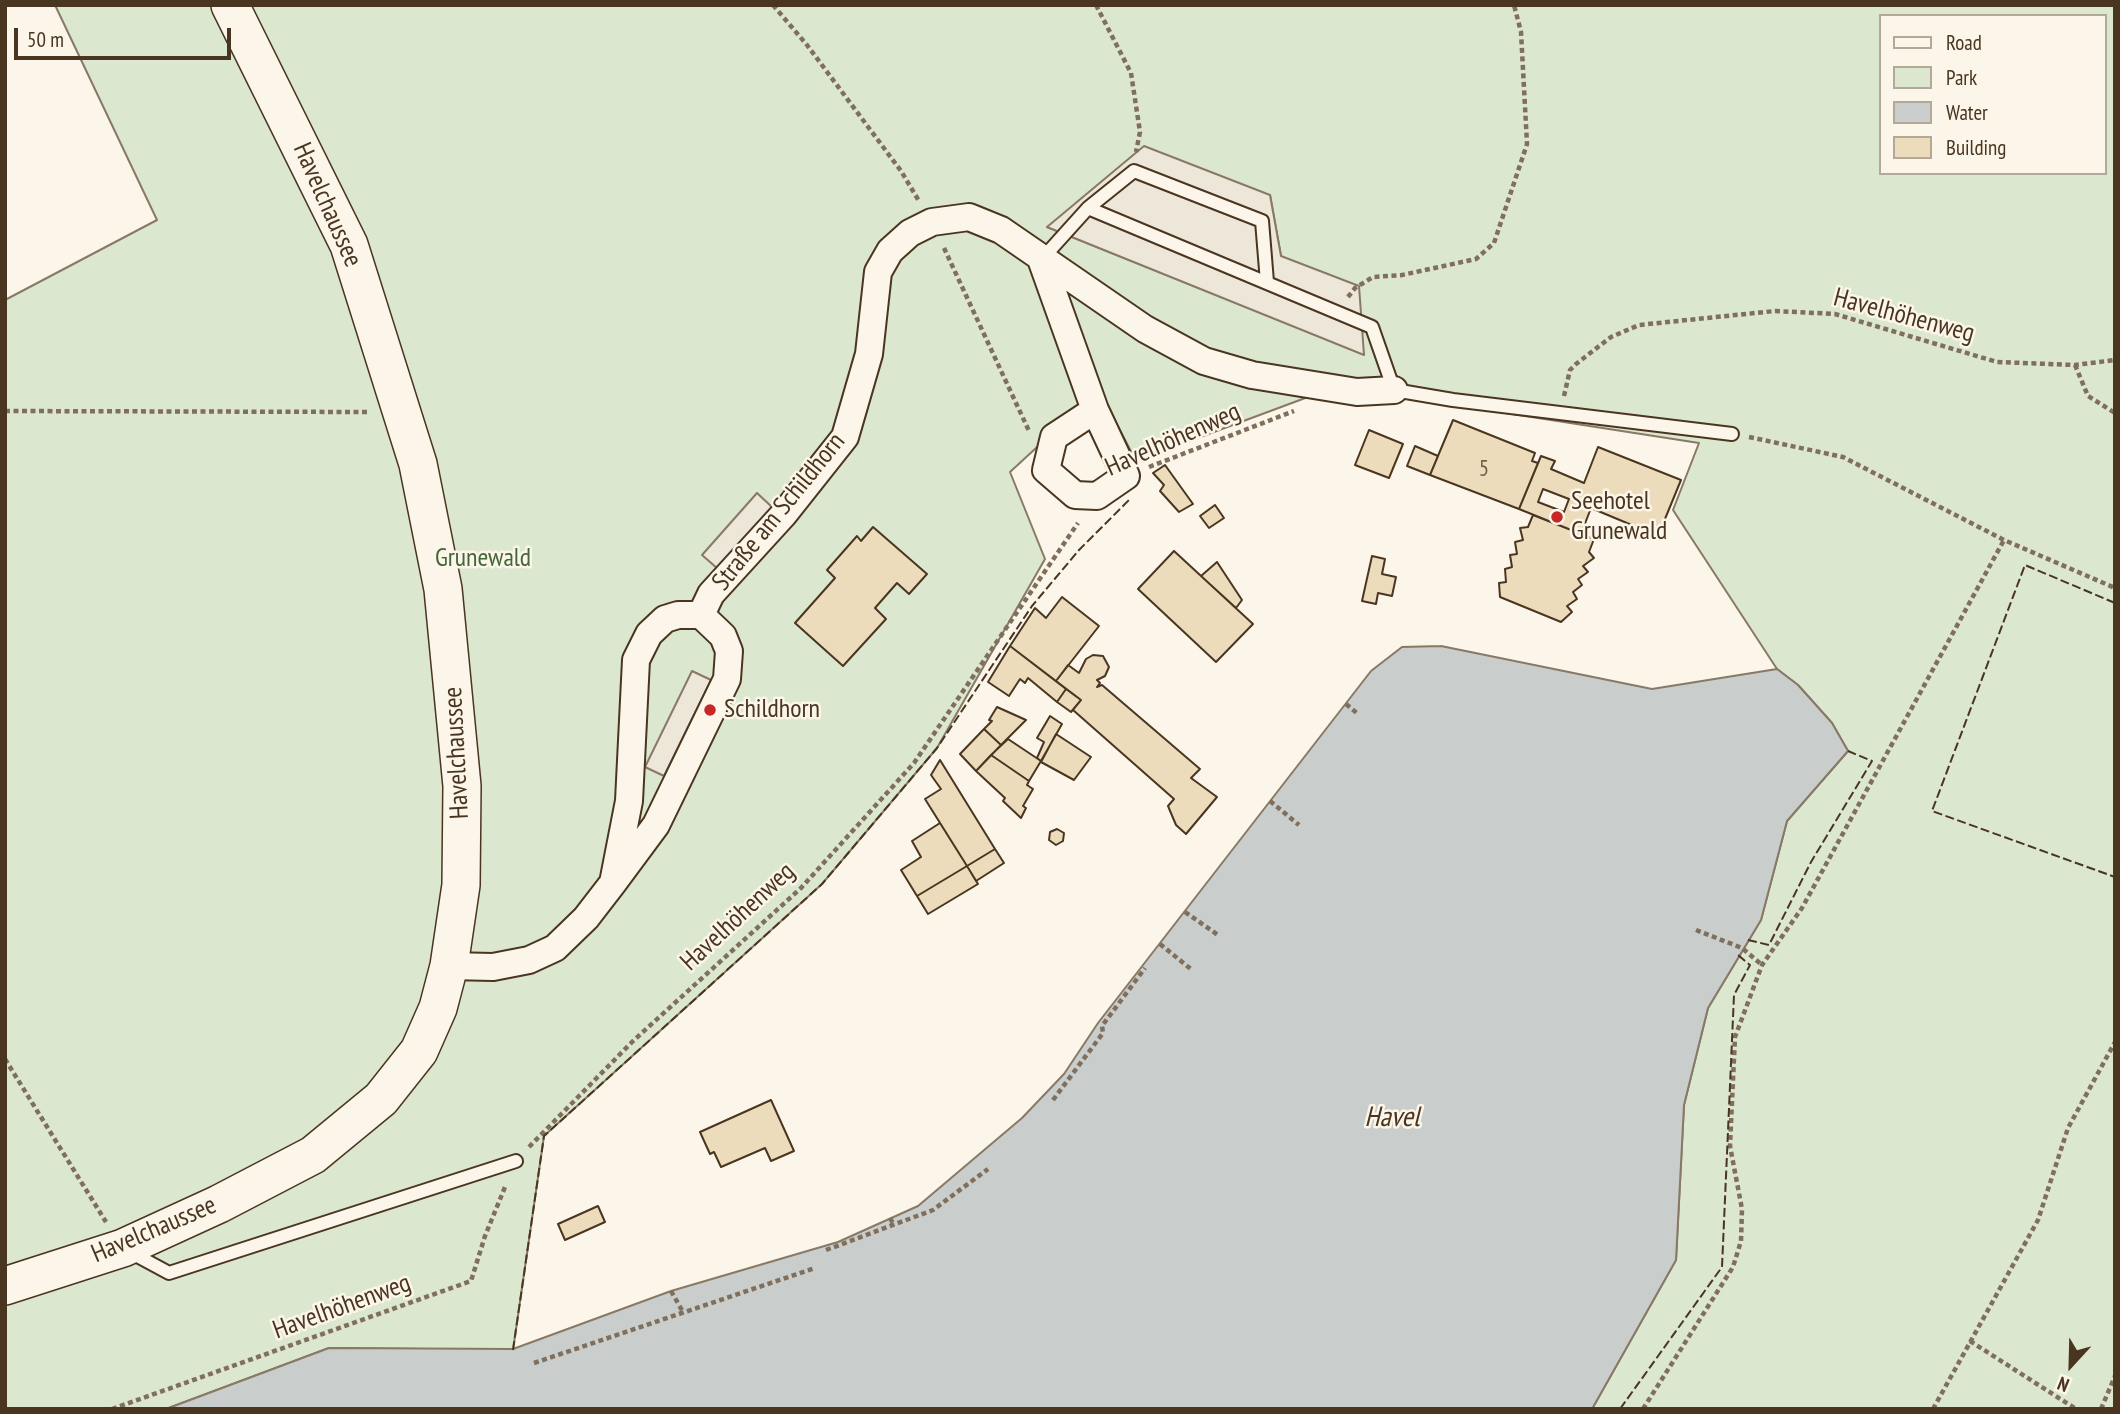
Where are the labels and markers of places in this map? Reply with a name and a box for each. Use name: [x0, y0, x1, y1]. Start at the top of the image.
place label: Seehotel Grunewald: [1571, 486, 1667, 548]
marker: Seehotel Grunewald: [1549, 509, 1565, 525]
place label: Schildhorn: [724, 694, 820, 726]
marker: Schildhorn: [702, 702, 718, 718]

